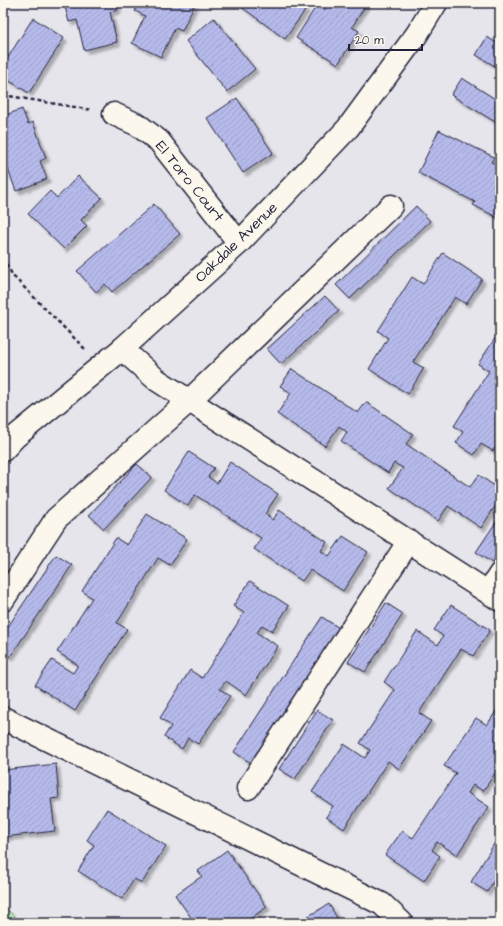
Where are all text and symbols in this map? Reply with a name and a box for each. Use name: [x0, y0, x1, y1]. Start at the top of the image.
scale bar: [349, 26, 422, 52]
text: 20 m: [355, 32, 384, 49]
street label: El Toro Court: [150, 136, 229, 226]
street label: Oakdale Avenue: [190, 197, 282, 287]

